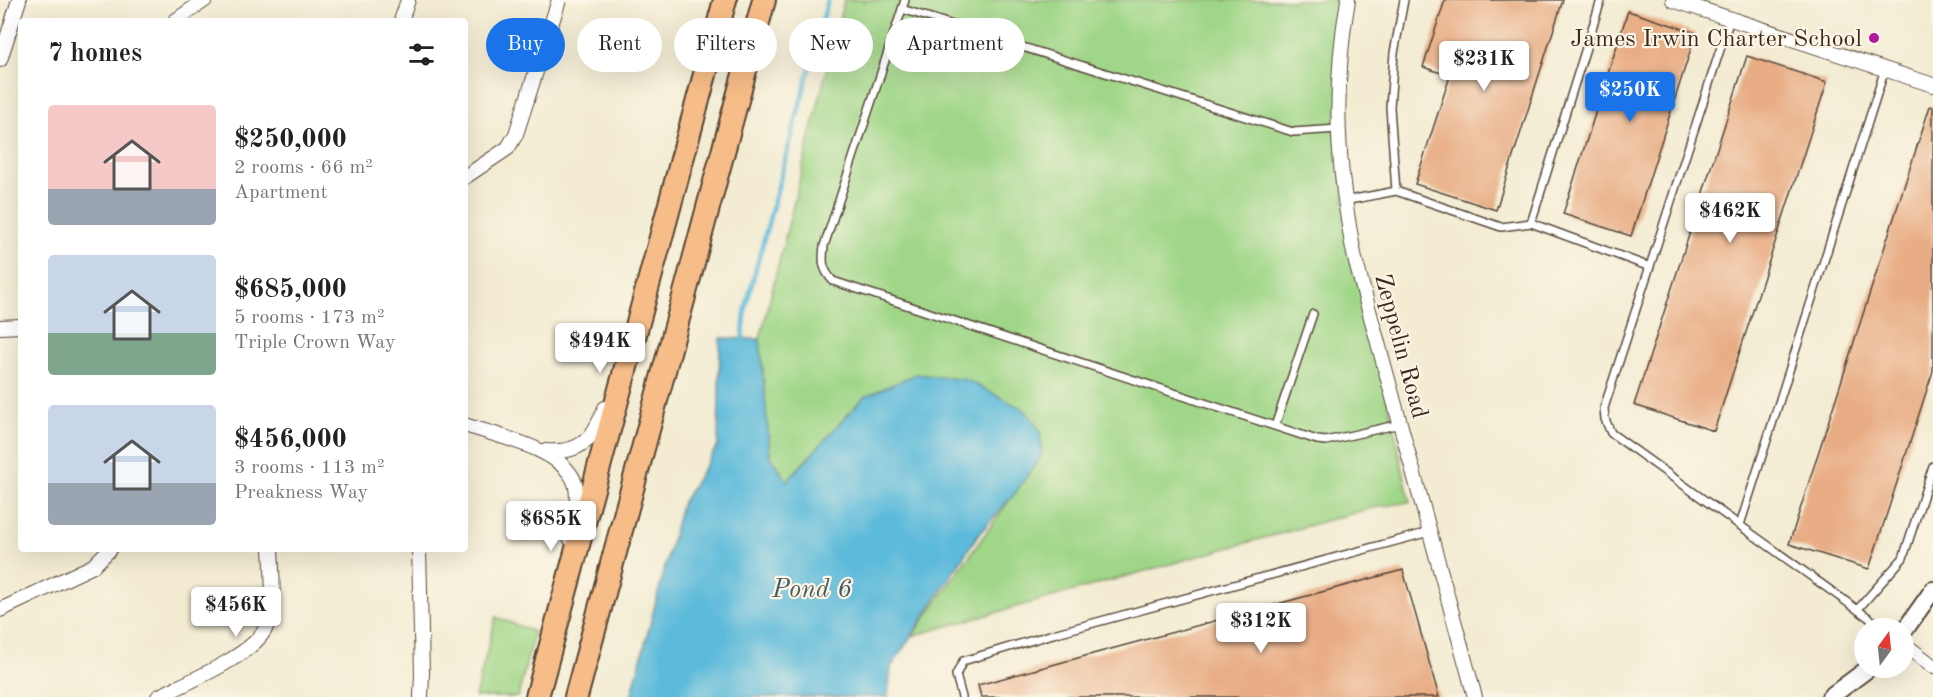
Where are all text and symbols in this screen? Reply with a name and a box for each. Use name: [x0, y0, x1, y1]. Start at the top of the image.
chip: Buy: [486, 18, 565, 72]
chip: Rent: [577, 18, 662, 72]
chip: Filters: [674, 18, 777, 72]
chip: New: [789, 18, 873, 72]
chip: Apartment: [885, 18, 1025, 72]
place label: James Irwin Charter School: [1570, 28, 1862, 52]
marker: James Irwin Charter School: [1867, 31, 1881, 45]
icon: filters: [405, 38, 438, 71]
text: 7 homes: [48, 41, 142, 67]
pin: $231K: [1442, 41, 1526, 92]
text: $231K: [1453, 50, 1515, 70]
pin: $250K: [1588, 72, 1672, 123]
text: $250K: [1599, 81, 1661, 101]
text: $250,000: [234, 127, 347, 153]
icon: home: [96, 129, 168, 201]
text: 2 rooms · 66 m²: [234, 158, 373, 178]
text: Apartment: [234, 183, 328, 203]
pin: $462K: [1688, 193, 1772, 244]
text: $462K: [1699, 202, 1761, 222]
street label: Zeppelin Road: [1369, 272, 1431, 421]
text: $685,000: [234, 277, 347, 303]
icon: home: [96, 279, 168, 351]
text: 5 rooms · 173 m²: [234, 308, 384, 328]
pin: $494K: [558, 323, 642, 374]
text: $494K: [569, 332, 631, 352]
text: Triple Crown Way: [234, 333, 395, 353]
text: $456,000: [234, 427, 347, 453]
icon: home: [96, 429, 168, 501]
text: 3 rooms · 113 m²: [234, 458, 384, 478]
text: Preakness Way: [234, 483, 368, 503]
pin: $685K: [509, 501, 593, 552]
text: $685K: [520, 510, 582, 530]
water label: Pond 6: [771, 577, 852, 603]
pin: $456K: [194, 587, 278, 638]
text: $456K: [205, 596, 267, 616]
pin: $312K: [1219, 603, 1303, 654]
text: $312K: [1230, 612, 1292, 632]
north arrow: [1854, 618, 1914, 678]
map controls: [1854, 618, 1914, 678]

